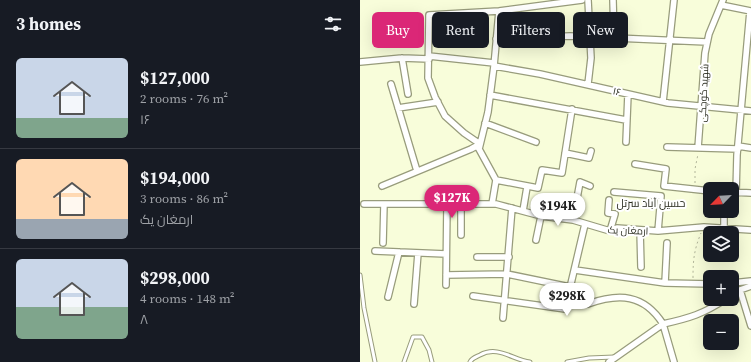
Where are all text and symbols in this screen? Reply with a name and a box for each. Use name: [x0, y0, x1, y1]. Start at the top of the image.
text: 3 homes: [16, 12, 81, 36]
chip: Buy: [372, 12, 424, 48]
chip: Rent: [432, 12, 489, 48]
chip: Filters: [497, 12, 565, 48]
chip: New: [573, 12, 628, 48]
icon: filters: [322, 13, 344, 35]
street label: شهید کوچکی: [695, 63, 712, 123]
text: $127,000: [140, 66, 210, 90]
icon: home: [48, 74, 96, 122]
street label: ۱۶: [612, 84, 622, 99]
text: 2 rooms · 76 m²: [140, 90, 228, 107]
text: ۱۶: [140, 111, 150, 128]
text: $194,000: [140, 166, 210, 190]
icon: home: [48, 175, 96, 223]
north arrow: [703, 182, 739, 218]
map controls: [703, 182, 739, 350]
pin: $127K: [424, 185, 480, 219]
text: $127K: [433, 189, 471, 206]
text: 3 rooms · 86 m²: [140, 190, 228, 207]
pin: $194K: [530, 193, 586, 227]
district label: حسین آباد سرتل: [617, 196, 685, 211]
text: $194K: [539, 197, 577, 214]
text: ارمغان یک: [140, 211, 193, 228]
street label: ارمغان یک: [607, 223, 649, 238]
button: layers: [703, 226, 739, 262]
text: $298,000: [140, 266, 210, 290]
button: +: [703, 270, 739, 306]
icon: home: [48, 275, 96, 323]
pin: $298K: [539, 283, 595, 317]
text: $298K: [548, 287, 586, 304]
text: 4 rooms · 148 m²: [140, 290, 235, 307]
text: ۸: [140, 311, 148, 328]
button: −: [703, 314, 739, 350]

